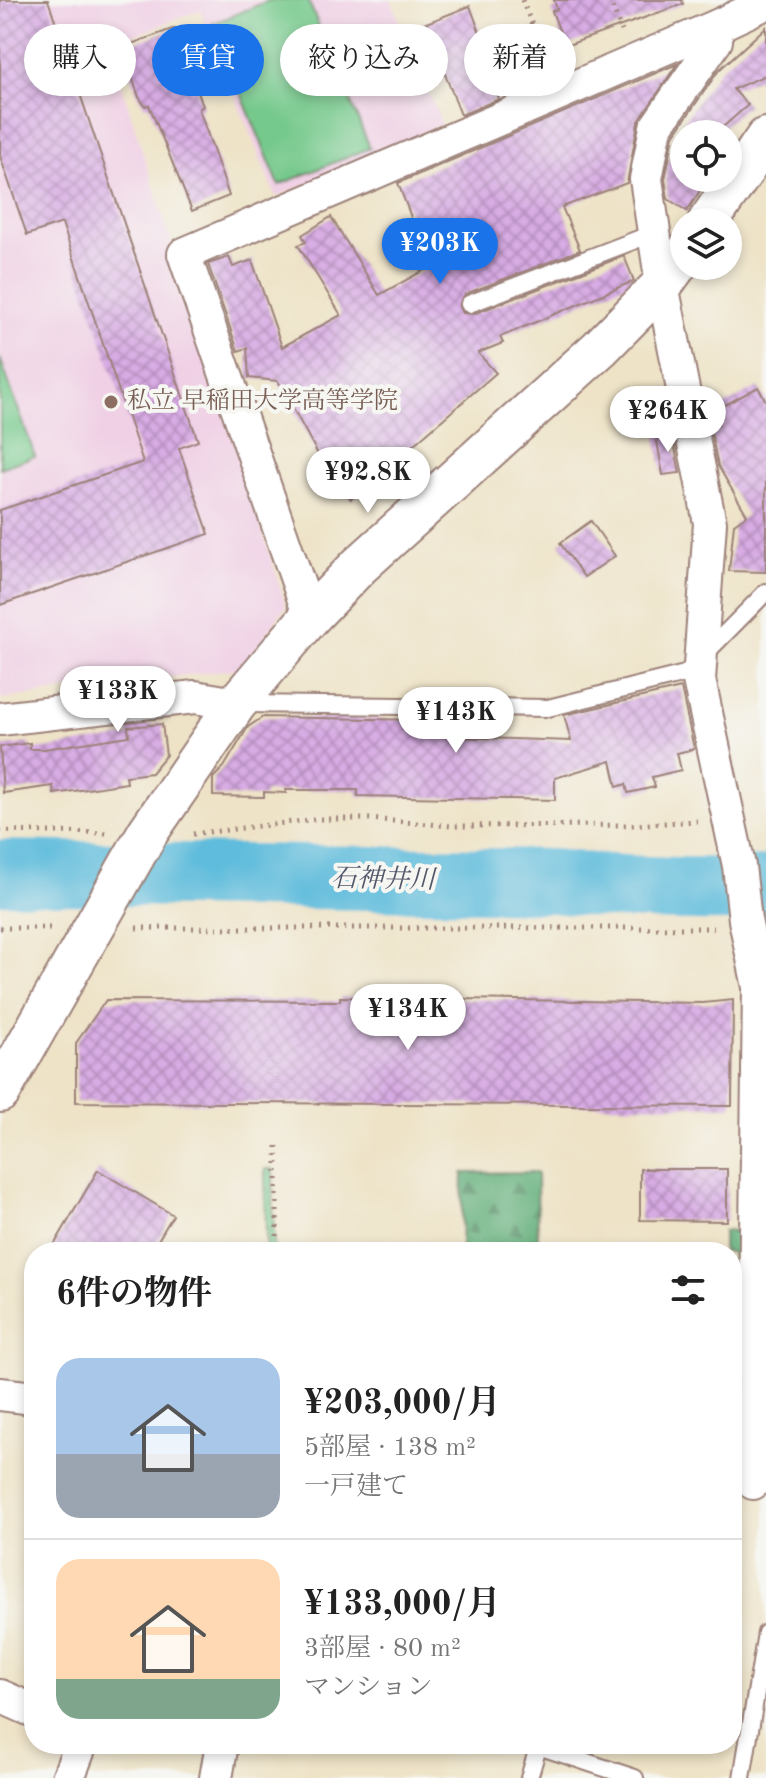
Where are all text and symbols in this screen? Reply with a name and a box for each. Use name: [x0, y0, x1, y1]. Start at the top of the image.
chip: 購入: [24, 24, 136, 96]
chip: 賃貸: [152, 24, 264, 96]
chip: 絞り込み: [280, 24, 448, 96]
chip: 新着: [464, 24, 576, 96]
map controls: [670, 120, 742, 280]
button: locate: [670, 120, 742, 192]
button: layers: [670, 208, 742, 280]
pin: ¥203K: [384, 218, 496, 286]
text: ¥203K: [400, 231, 480, 257]
pin: ¥264K: [612, 386, 724, 454]
place label: 私立 早稲田大学高等学院: [127, 387, 398, 414]
marker: 私立 早稲田大学高等学院: [102, 393, 120, 411]
text: ¥264K: [628, 399, 708, 425]
pin: ¥92.8K: [303, 447, 433, 515]
text: ¥92.8K: [324, 460, 412, 486]
pin: ¥133K: [62, 666, 174, 734]
text: ¥133K: [78, 679, 158, 705]
pin: ¥143K: [400, 687, 512, 755]
text: ¥143K: [416, 700, 496, 726]
water label: 石神井川: [331, 864, 438, 894]
pin: ¥134K: [352, 984, 464, 1052]
text: ¥134K: [368, 997, 448, 1023]
icon: filters: [666, 1268, 710, 1312]
text: 6件の物件: [56, 1278, 212, 1312]
text: ¥203,000/月: [304, 1387, 501, 1421]
icon: home: [120, 1390, 216, 1486]
text: 5部屋 · 138 m²: [304, 1435, 476, 1461]
text: 一戸建て: [304, 1474, 408, 1500]
text: ¥133,000/月: [304, 1588, 501, 1622]
icon: home: [120, 1591, 216, 1687]
text: 3部屋 · 80 m²: [304, 1636, 461, 1662]
text: マンション: [304, 1675, 433, 1701]

